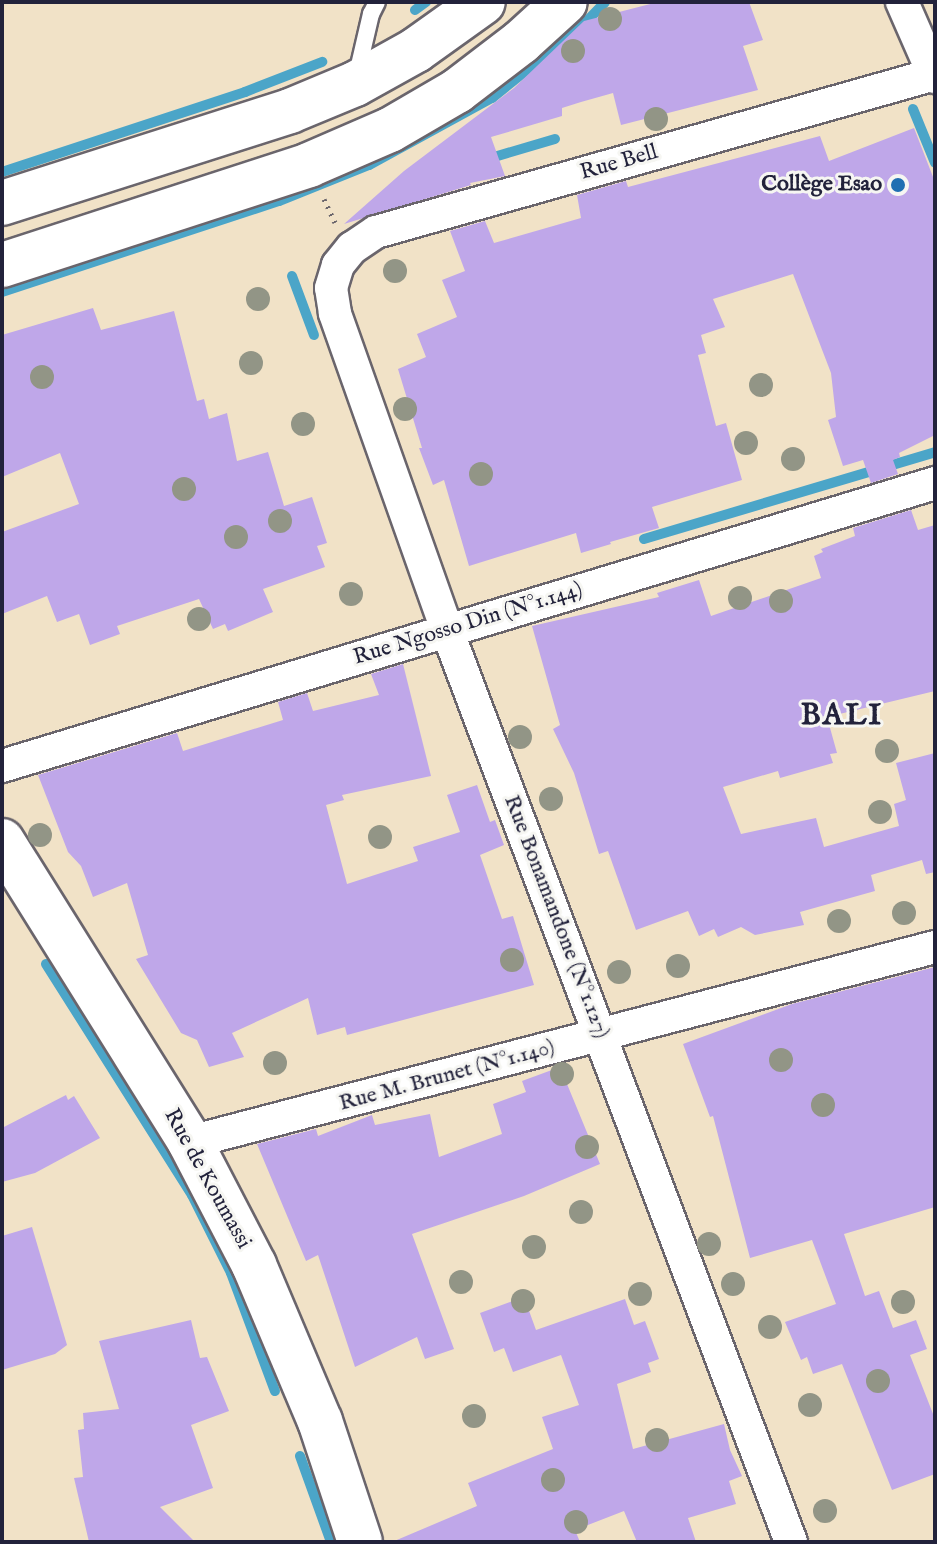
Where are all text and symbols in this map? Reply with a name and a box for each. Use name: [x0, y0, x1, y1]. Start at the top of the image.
street label: Rue Bell: [577, 139, 661, 187]
place label: Collège Esao: [761, 172, 882, 198]
marker: Collège Esao: [889, 176, 907, 194]
street label: Rue Ngosso Din (N°1.144): [350, 577, 586, 671]
district label: BALI: [801, 698, 883, 734]
street label: Rue Bonamandone (N°1.127): [497, 792, 615, 1042]
street label: Rue M. Brunet (N°1.140): [336, 1035, 558, 1117]
street label: Rue de Koumassi: [158, 1104, 256, 1254]

